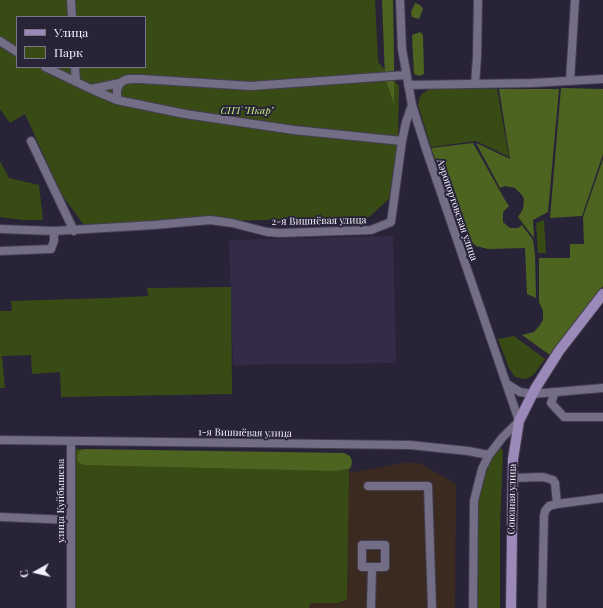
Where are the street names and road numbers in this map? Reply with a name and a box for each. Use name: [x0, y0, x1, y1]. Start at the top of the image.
street label: Аэропортовская улица: [434, 158, 480, 262]
street label: 2-я Вишнёвая улица: [271, 214, 367, 228]
street label: 1-я Вишнёвая улица: [198, 426, 292, 440]
street label: улица Куйбышева: [55, 459, 67, 543]
street label: Союзная улица: [505, 464, 519, 534]

